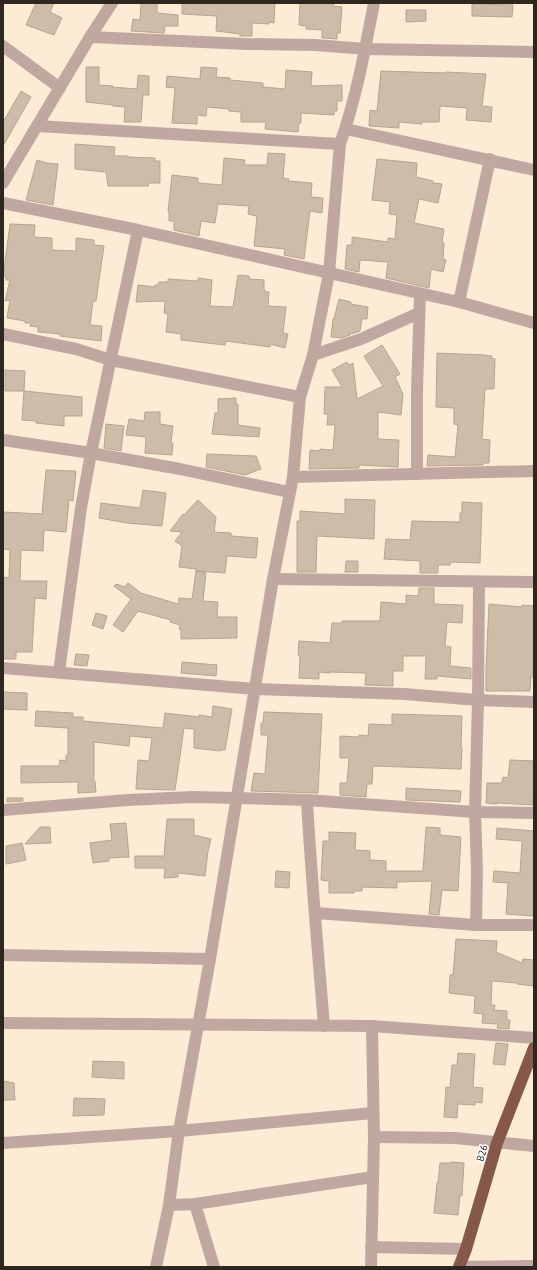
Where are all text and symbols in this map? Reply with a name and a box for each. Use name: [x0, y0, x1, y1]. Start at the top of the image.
street label: B26: [473, 1143, 491, 1163]

